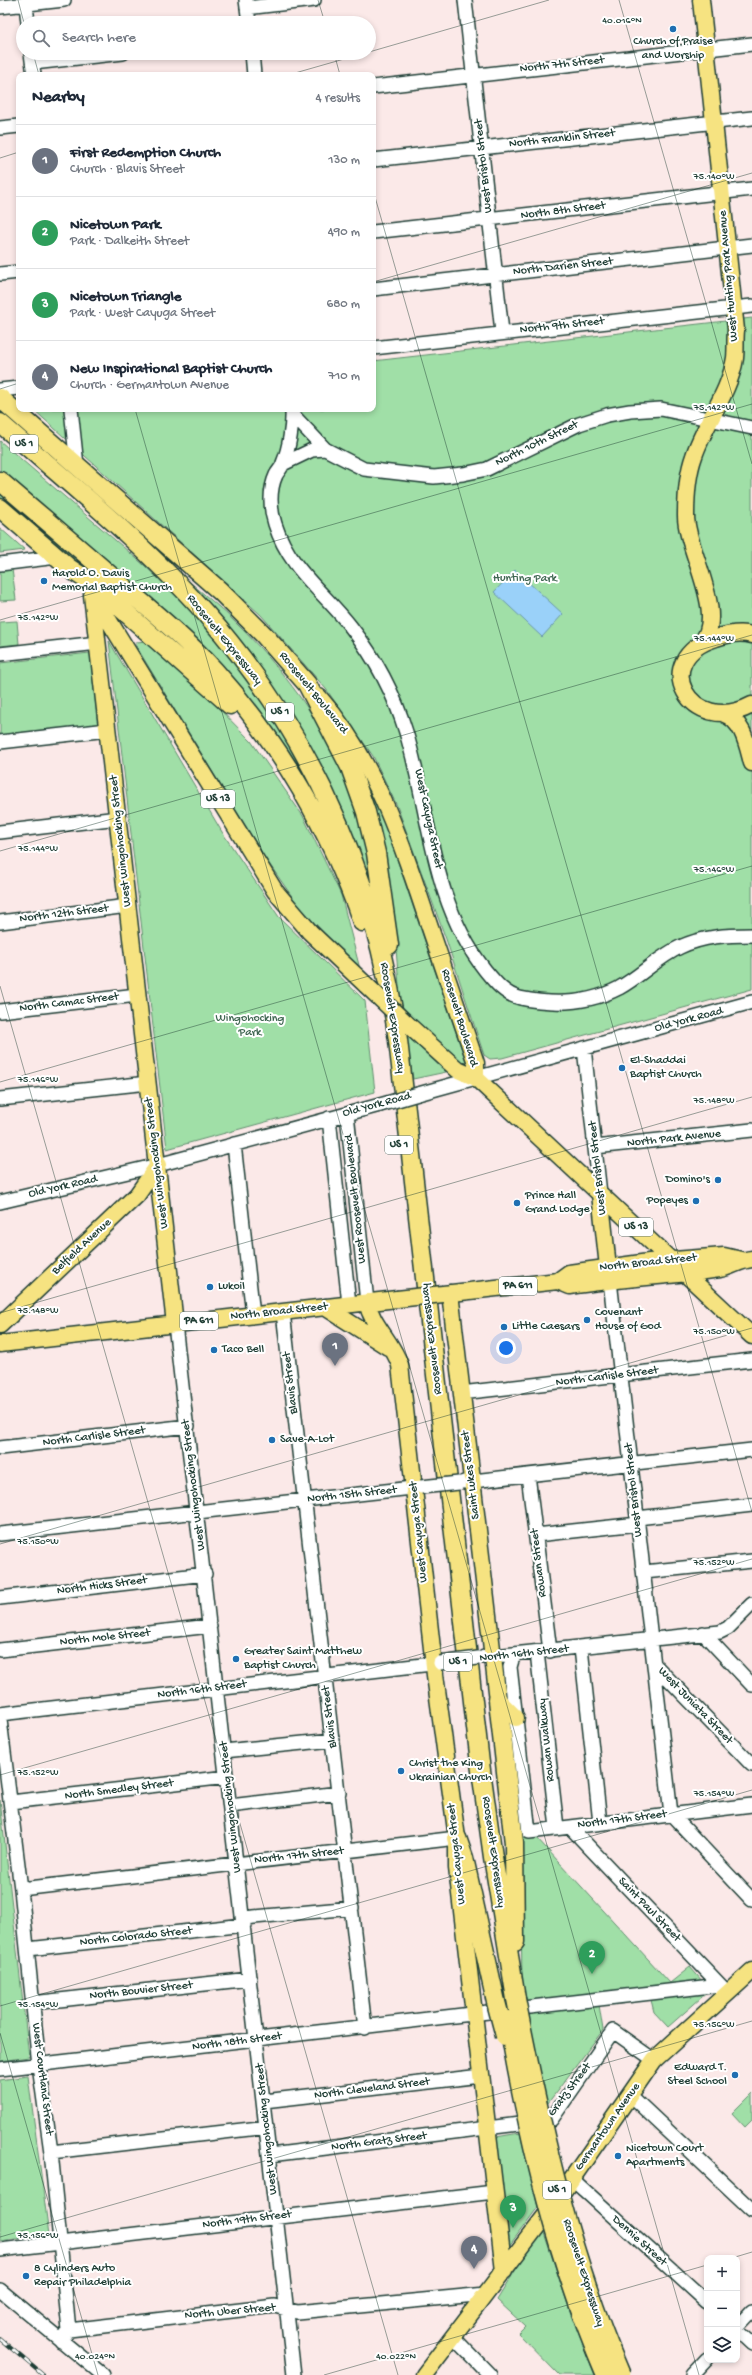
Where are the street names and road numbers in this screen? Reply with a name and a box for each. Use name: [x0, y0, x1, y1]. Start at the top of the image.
street label: North 7th Street: [519, 53, 606, 76]
street label: West Bristol Street: [472, 117, 496, 214]
street label: North Franklin Street: [508, 126, 617, 152]
street label: North 8th Street: [520, 199, 607, 223]
street label: West Hunting Park Avenue: [716, 209, 742, 342]
street label: North Darien Street: [512, 255, 615, 279]
street label: North 9th Street: [519, 314, 606, 337]
street label: North 10th Street: [493, 417, 582, 470]
road number: US 1: [10, 435, 38, 453]
street label: Roosevelt Expressway: [183, 592, 265, 688]
street label: Roosevelt Boulevard: [276, 649, 351, 738]
road number: US 1: [266, 703, 294, 721]
street label: West Cayuga Street: [411, 768, 446, 871]
street label: West Wingohocking Street: [107, 773, 135, 907]
road number: US 13: [201, 790, 235, 808]
street label: North 12th Street: [19, 901, 110, 926]
street label: Roosevelt Expressway: [376, 962, 408, 1075]
street label: Roosevelt Boulevard: [437, 968, 481, 1069]
street label: North Camac Street: [19, 990, 120, 1016]
street label: Old York Road: [653, 1004, 726, 1036]
street label: Old York Road: [341, 1089, 414, 1121]
street label: West Wingohocking Street: [142, 1095, 172, 1229]
street label: West Bristol Street: [586, 1119, 610, 1216]
street label: North Park Avenue: [626, 1127, 722, 1151]
street label: West Roosevelt Boulevard: [342, 1133, 370, 1264]
road number: US 1: [385, 1136, 413, 1154]
street label: Old York Road: [27, 1172, 100, 1202]
street label: Belfield Avenue: [49, 1215, 115, 1279]
road number: US 13: [619, 1218, 653, 1236]
street label: North Broad Street: [599, 1251, 698, 1275]
road number: PA 611: [499, 1277, 537, 1295]
street label: Roosevelt Expressway: [418, 1282, 446, 1395]
street label: North Broad Street: [230, 1300, 329, 1324]
road number: PA 611: [180, 1312, 218, 1330]
street label: Blavis Street: [280, 1350, 302, 1416]
street label: North Carlisle Street: [555, 1364, 660, 1390]
street label: West Wingohocking Street: [179, 1417, 209, 1551]
street label: North Carlisle Street: [42, 1424, 147, 1450]
street label: Saint Lukes Street: [458, 1429, 483, 1520]
street label: West Bristol Street: [622, 1441, 646, 1538]
street label: West Cayuga Street: [407, 1480, 431, 1583]
street label: North 15th Street: [307, 1483, 398, 1507]
street label: Rowan Street: [528, 1527, 550, 1598]
street label: North Hicks Street: [56, 1573, 149, 1598]
street label: North Mole Street: [59, 1626, 152, 1650]
street label: North 16th Street: [479, 1642, 570, 1666]
road number: US 1: [444, 1653, 472, 1671]
street label: West Juniata Street: [655, 1664, 736, 1748]
street label: North 16th Street: [157, 1677, 248, 1702]
street label: Blavis Street: [319, 1684, 341, 1750]
street label: Rowan Walkway: [536, 1698, 558, 1782]
street label: West Wingohocking Street: [217, 1739, 245, 1873]
street label: North Smedley Street: [64, 1776, 175, 1804]
street label: Roosevelt Expressway: [478, 1796, 508, 1909]
street label: West Cayuga Street: [445, 1802, 469, 1905]
street label: North 17th Street: [577, 1807, 668, 1832]
street label: North 17th Street: [254, 1844, 345, 1868]
street label: Saint Paul Street: [615, 1875, 684, 1946]
street label: North Colorado Street: [79, 1924, 194, 1950]
street label: North Bouvier Street: [89, 1979, 194, 2003]
street label: West Courtland Street: [28, 2022, 56, 2137]
street label: North 18th Street: [191, 2029, 284, 2054]
street label: Gratz Street: [545, 2060, 595, 2120]
street label: West Wingohocking Street: [253, 2061, 281, 2195]
street label: North Cleveland Street: [313, 2075, 432, 2103]
street label: Germantown Avenue: [572, 2080, 644, 2174]
street label: North Gratz Street: [330, 2129, 429, 2155]
road number: US 1: [543, 2181, 571, 2199]
street label: North 19th Street: [202, 2207, 293, 2232]
street label: Dennie Street: [608, 2212, 670, 2270]
street label: Roosevelt Expressway: [559, 2218, 607, 2329]
street label: North Uber Street: [184, 2301, 277, 2323]

